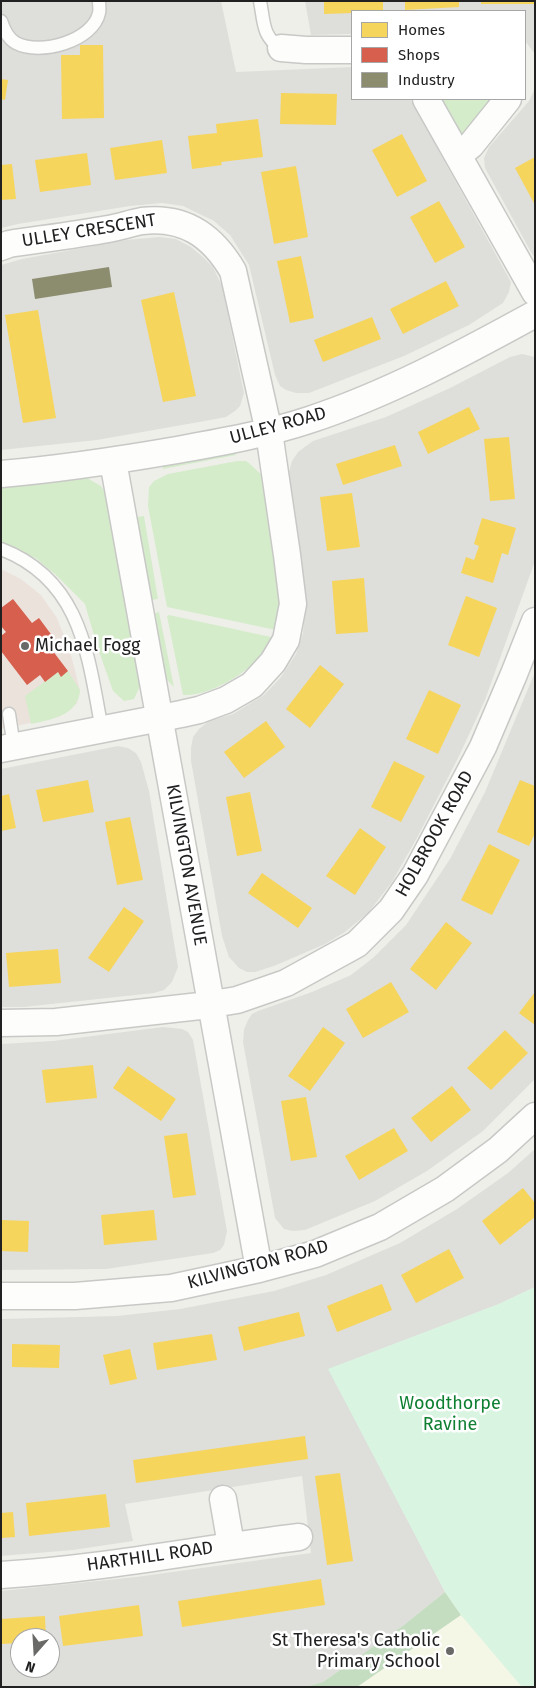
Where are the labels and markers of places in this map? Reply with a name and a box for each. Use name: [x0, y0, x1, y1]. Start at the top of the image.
place label: Michael Fogg: [35, 635, 140, 657]
marker: Michael Fogg: [19, 640, 31, 652]
place label: St Theresa's Catholic Primary School: [272, 1630, 440, 1672]
marker: St Theresa's Catholic Primary School: [444, 1645, 456, 1657]

